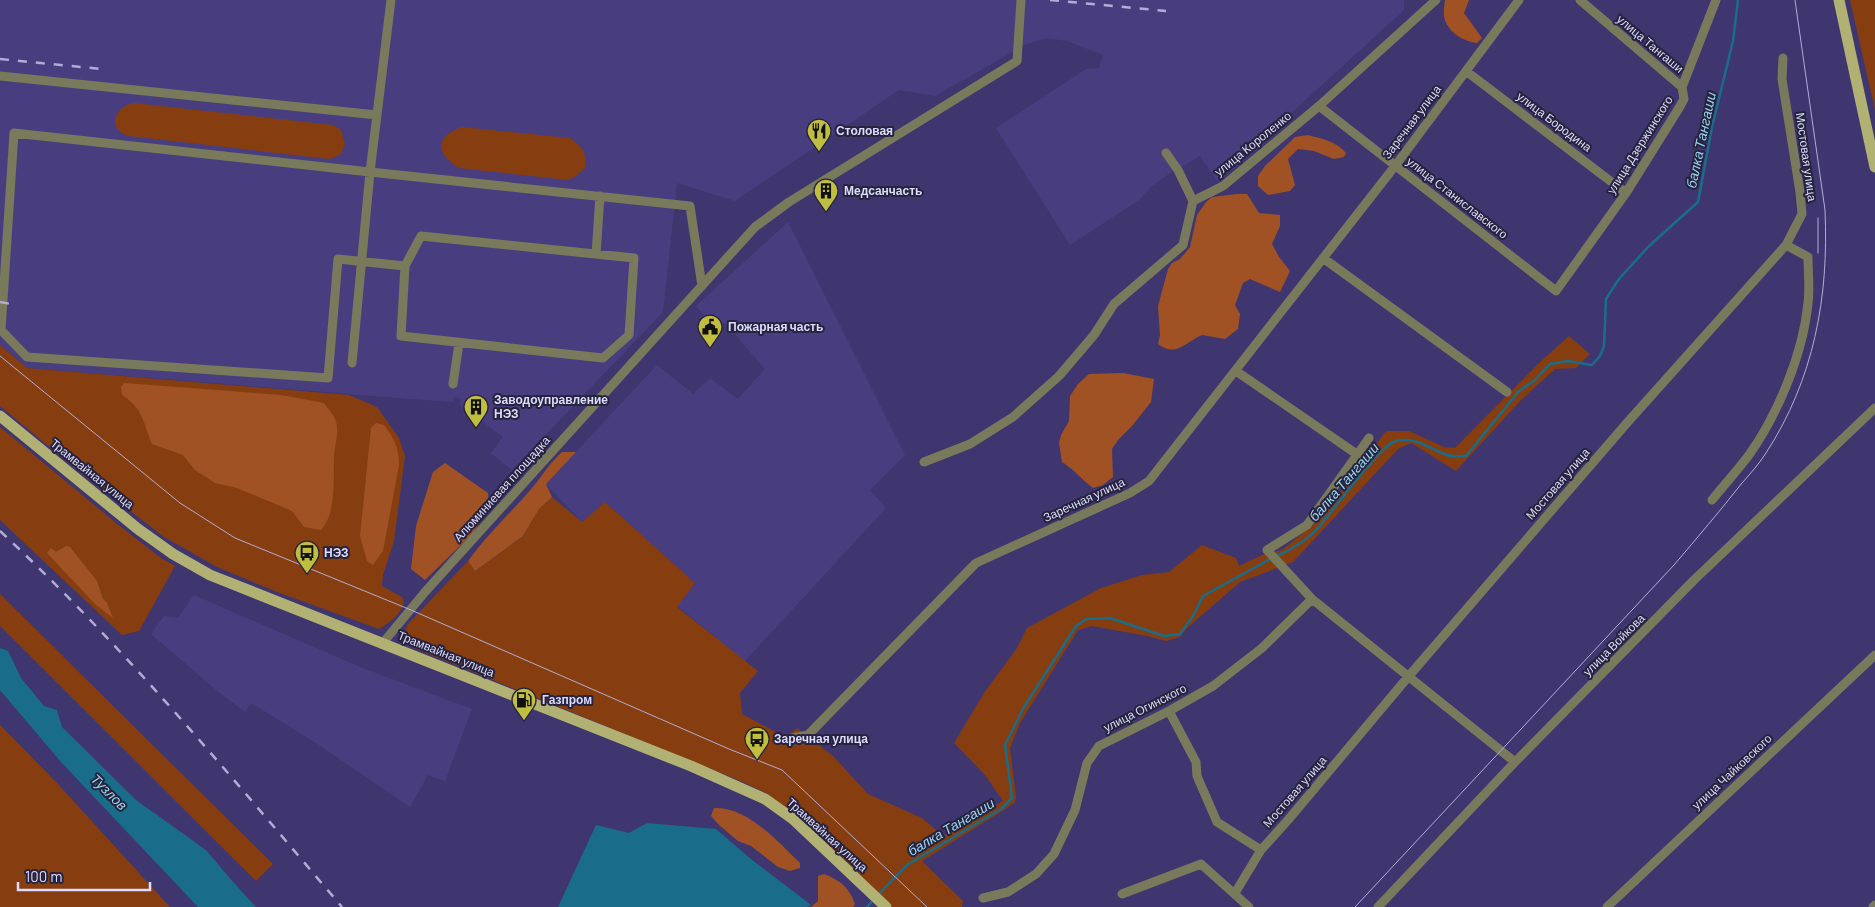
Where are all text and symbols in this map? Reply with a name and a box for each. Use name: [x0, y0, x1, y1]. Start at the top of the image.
street label: улица Тангаши: [1614, 11, 1687, 76]
street label: Заречная улица: [1379, 82, 1444, 161]
street label: улица Бородина: [1514, 89, 1595, 155]
water label: балка Тангаши: [1682, 90, 1719, 190]
street label: улица Дзержинского: [1603, 93, 1676, 197]
street label: улица Короленко: [1211, 108, 1294, 179]
street label: Мостовая улица: [1793, 112, 1820, 203]
restaurant icon: Столовая: [806, 118, 832, 152]
place label: Столовая: [836, 123, 893, 137]
street label: улица Станиславского: [1404, 153, 1511, 242]
building icon: Медсанчасть: [813, 178, 839, 212]
place label: Медсанчасть: [844, 183, 922, 198]
public building icon: Пожарная часть: [697, 314, 723, 348]
place label: Пожарная часть: [728, 319, 823, 334]
place label: Заводоуправление НЭЗ: [494, 392, 608, 420]
building icon: Заводоуправление НЭЗ: [463, 394, 489, 428]
street label: Алюминиевая площадка: [450, 433, 553, 544]
street label: Трамвайная улица: [48, 435, 137, 512]
water label: балка Тангаши: [1305, 439, 1382, 524]
street label: Мостовая улица: [1523, 445, 1593, 522]
street label: Заречная улица: [1041, 474, 1127, 525]
bus stop icon: НЭЗ: [294, 540, 320, 574]
place label: НЭЗ: [324, 545, 349, 559]
street label: улица Войкова: [1579, 610, 1648, 679]
street label: Трамвайная улица: [396, 627, 497, 680]
street label: улица Огинского: [1101, 680, 1189, 735]
fuel station icon: Газпром: [511, 687, 537, 721]
place label: Газпром: [542, 692, 592, 707]
bus stop icon: Заречная улица: [744, 726, 770, 760]
street label: улица Чайковского: [1689, 730, 1775, 813]
place label: Заречная улица: [774, 731, 868, 746]
street label: Мостовая улица: [1260, 753, 1330, 830]
water label: Тузлов: [88, 770, 131, 813]
water label: балка Тангаши: [904, 794, 997, 859]
street label: Трамвайная улица: [784, 795, 871, 875]
scale bar: [18, 860, 150, 892]
text: 100 m: [25, 867, 63, 885]

